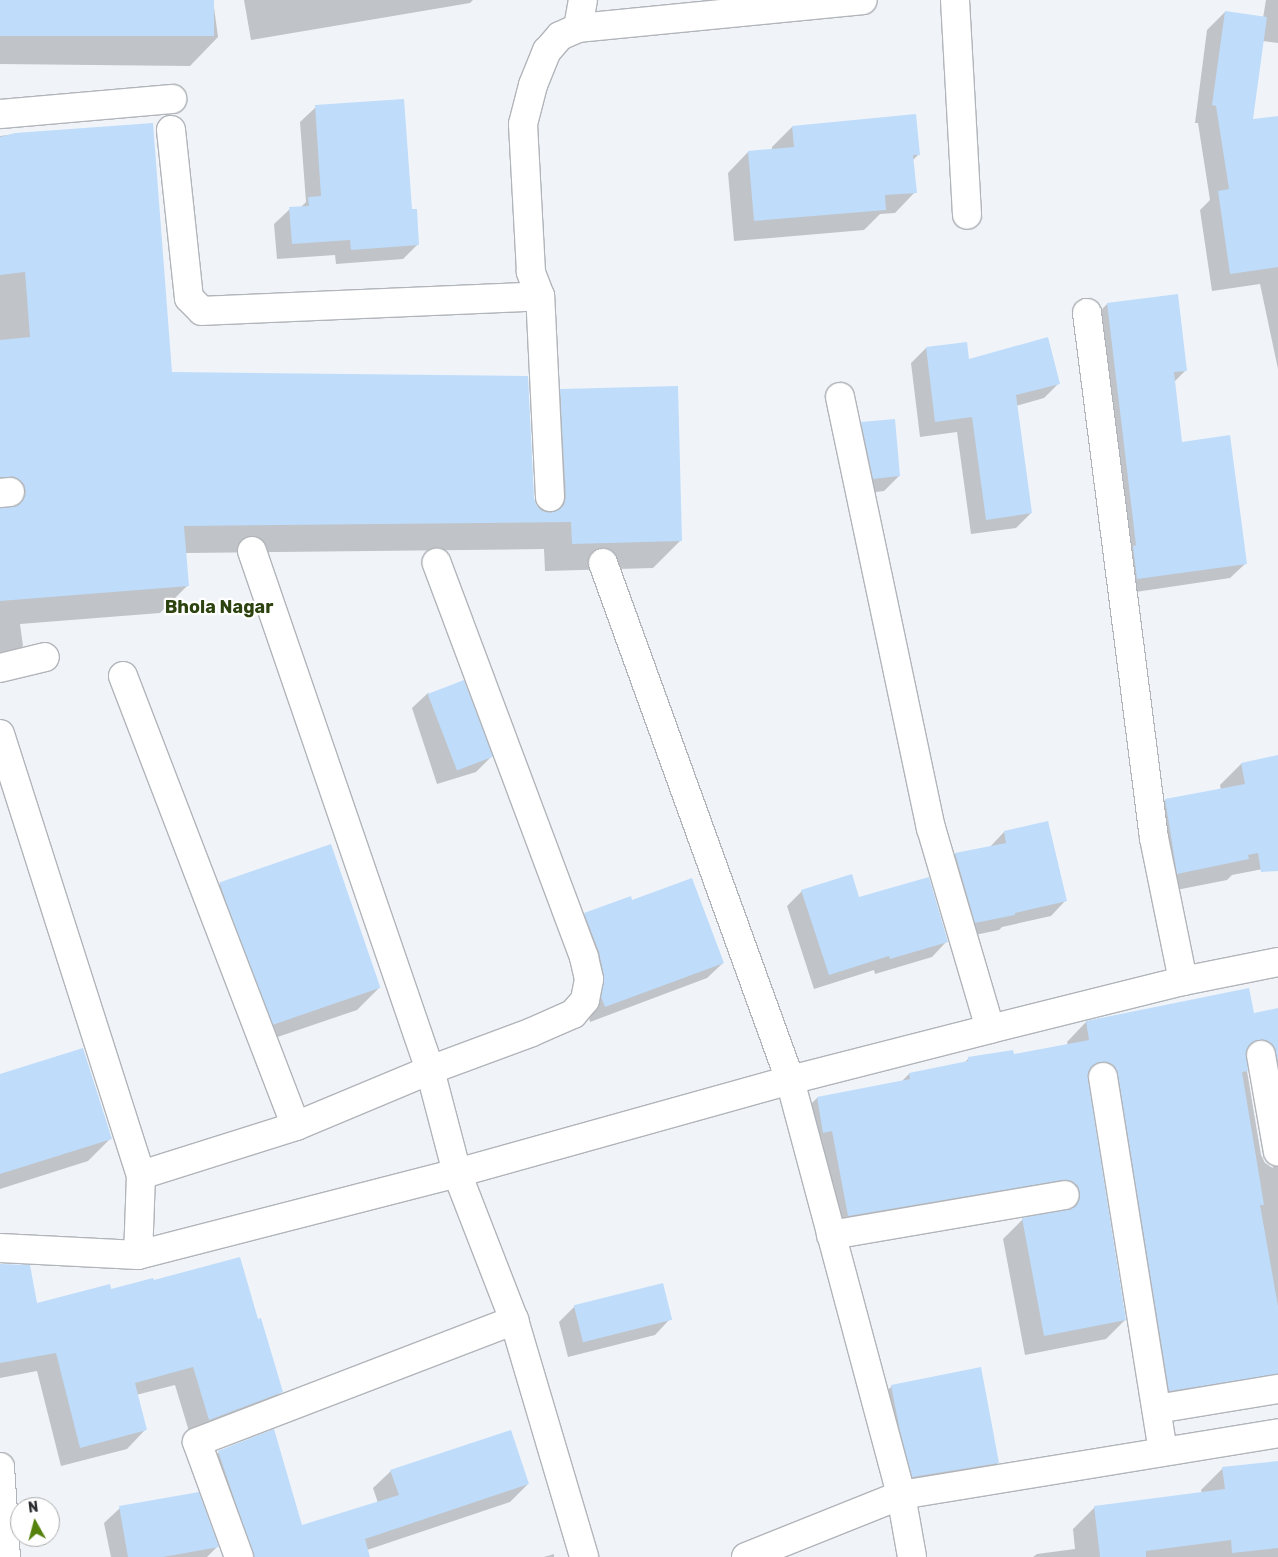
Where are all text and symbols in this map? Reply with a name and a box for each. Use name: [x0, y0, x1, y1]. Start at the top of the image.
district label: Bhola Nagar: [165, 596, 273, 618]
north arrow: [10, 1497, 60, 1547]
text: N: [27, 1499, 39, 1517]

